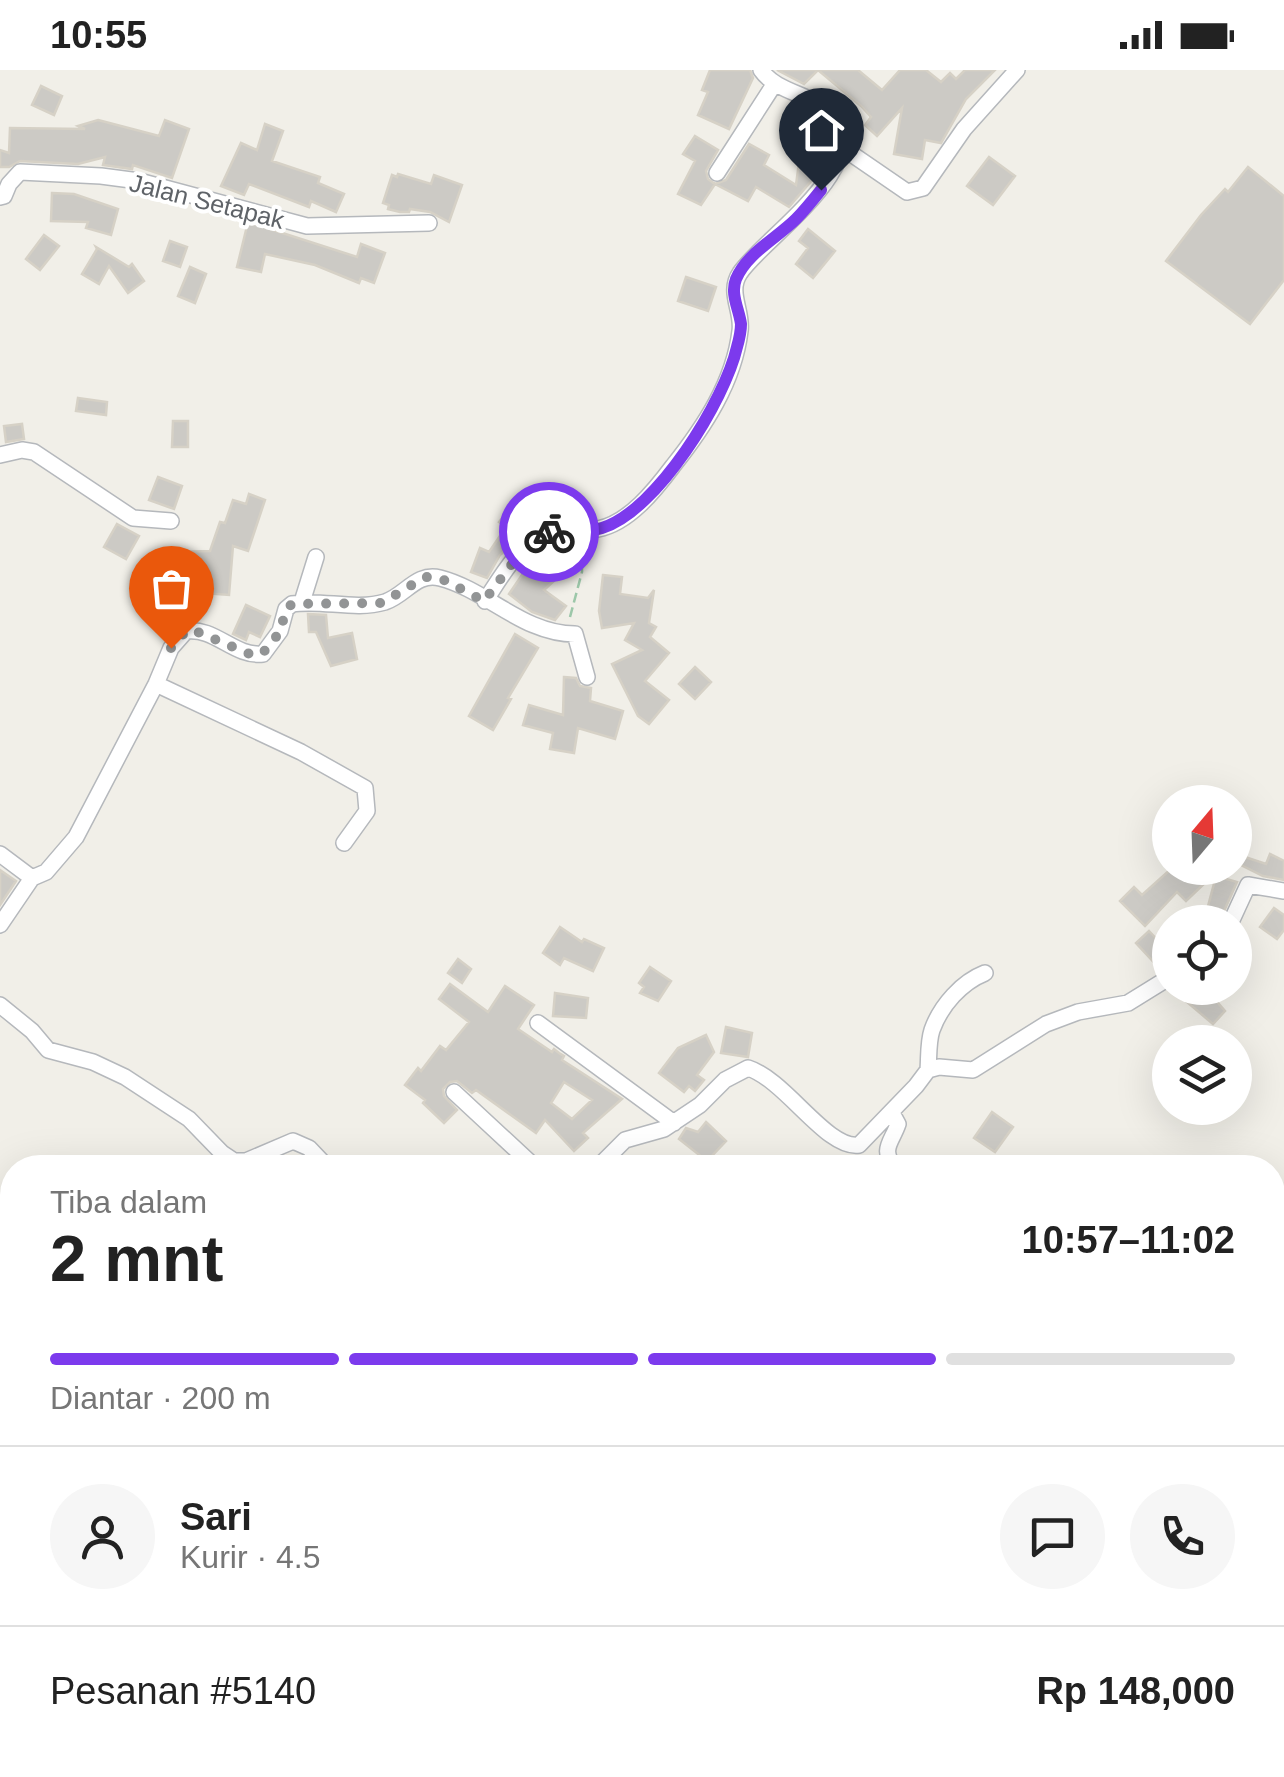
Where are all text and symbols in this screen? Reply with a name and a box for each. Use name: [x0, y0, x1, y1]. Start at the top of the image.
text: 10:55: [50, 14, 147, 56]
pin: [779, 88, 864, 191]
icon: home: [794, 103, 849, 158]
street label: Jalan Setapak: [127, 168, 288, 234]
courier: [499, 482, 599, 582]
icon: bike: [522, 505, 577, 560]
pin: [129, 546, 214, 649]
icon: bag: [144, 561, 199, 616]
north arrow: [1152, 785, 1252, 885]
map controls: [1152, 785, 1252, 1125]
button: locate: [1152, 905, 1252, 1005]
button: layers: [1152, 1025, 1252, 1125]
text: Tiba dalam: [50, 1184, 207, 1220]
text: 10:57–11:02: [1022, 1219, 1235, 1261]
text: 2 mnt: [50, 1222, 223, 1295]
text: Diantar · 200 m: [50, 1380, 271, 1416]
button: person: [50, 1484, 155, 1589]
button: chat: [1000, 1484, 1105, 1589]
button: phone: [1130, 1484, 1235, 1589]
text: Sari: [180, 1496, 252, 1538]
text: Kurir · 4.5: [180, 1539, 320, 1575]
text: Pesanan #5140: [50, 1670, 316, 1712]
text: Rp 148,000: [1036, 1670, 1235, 1712]

